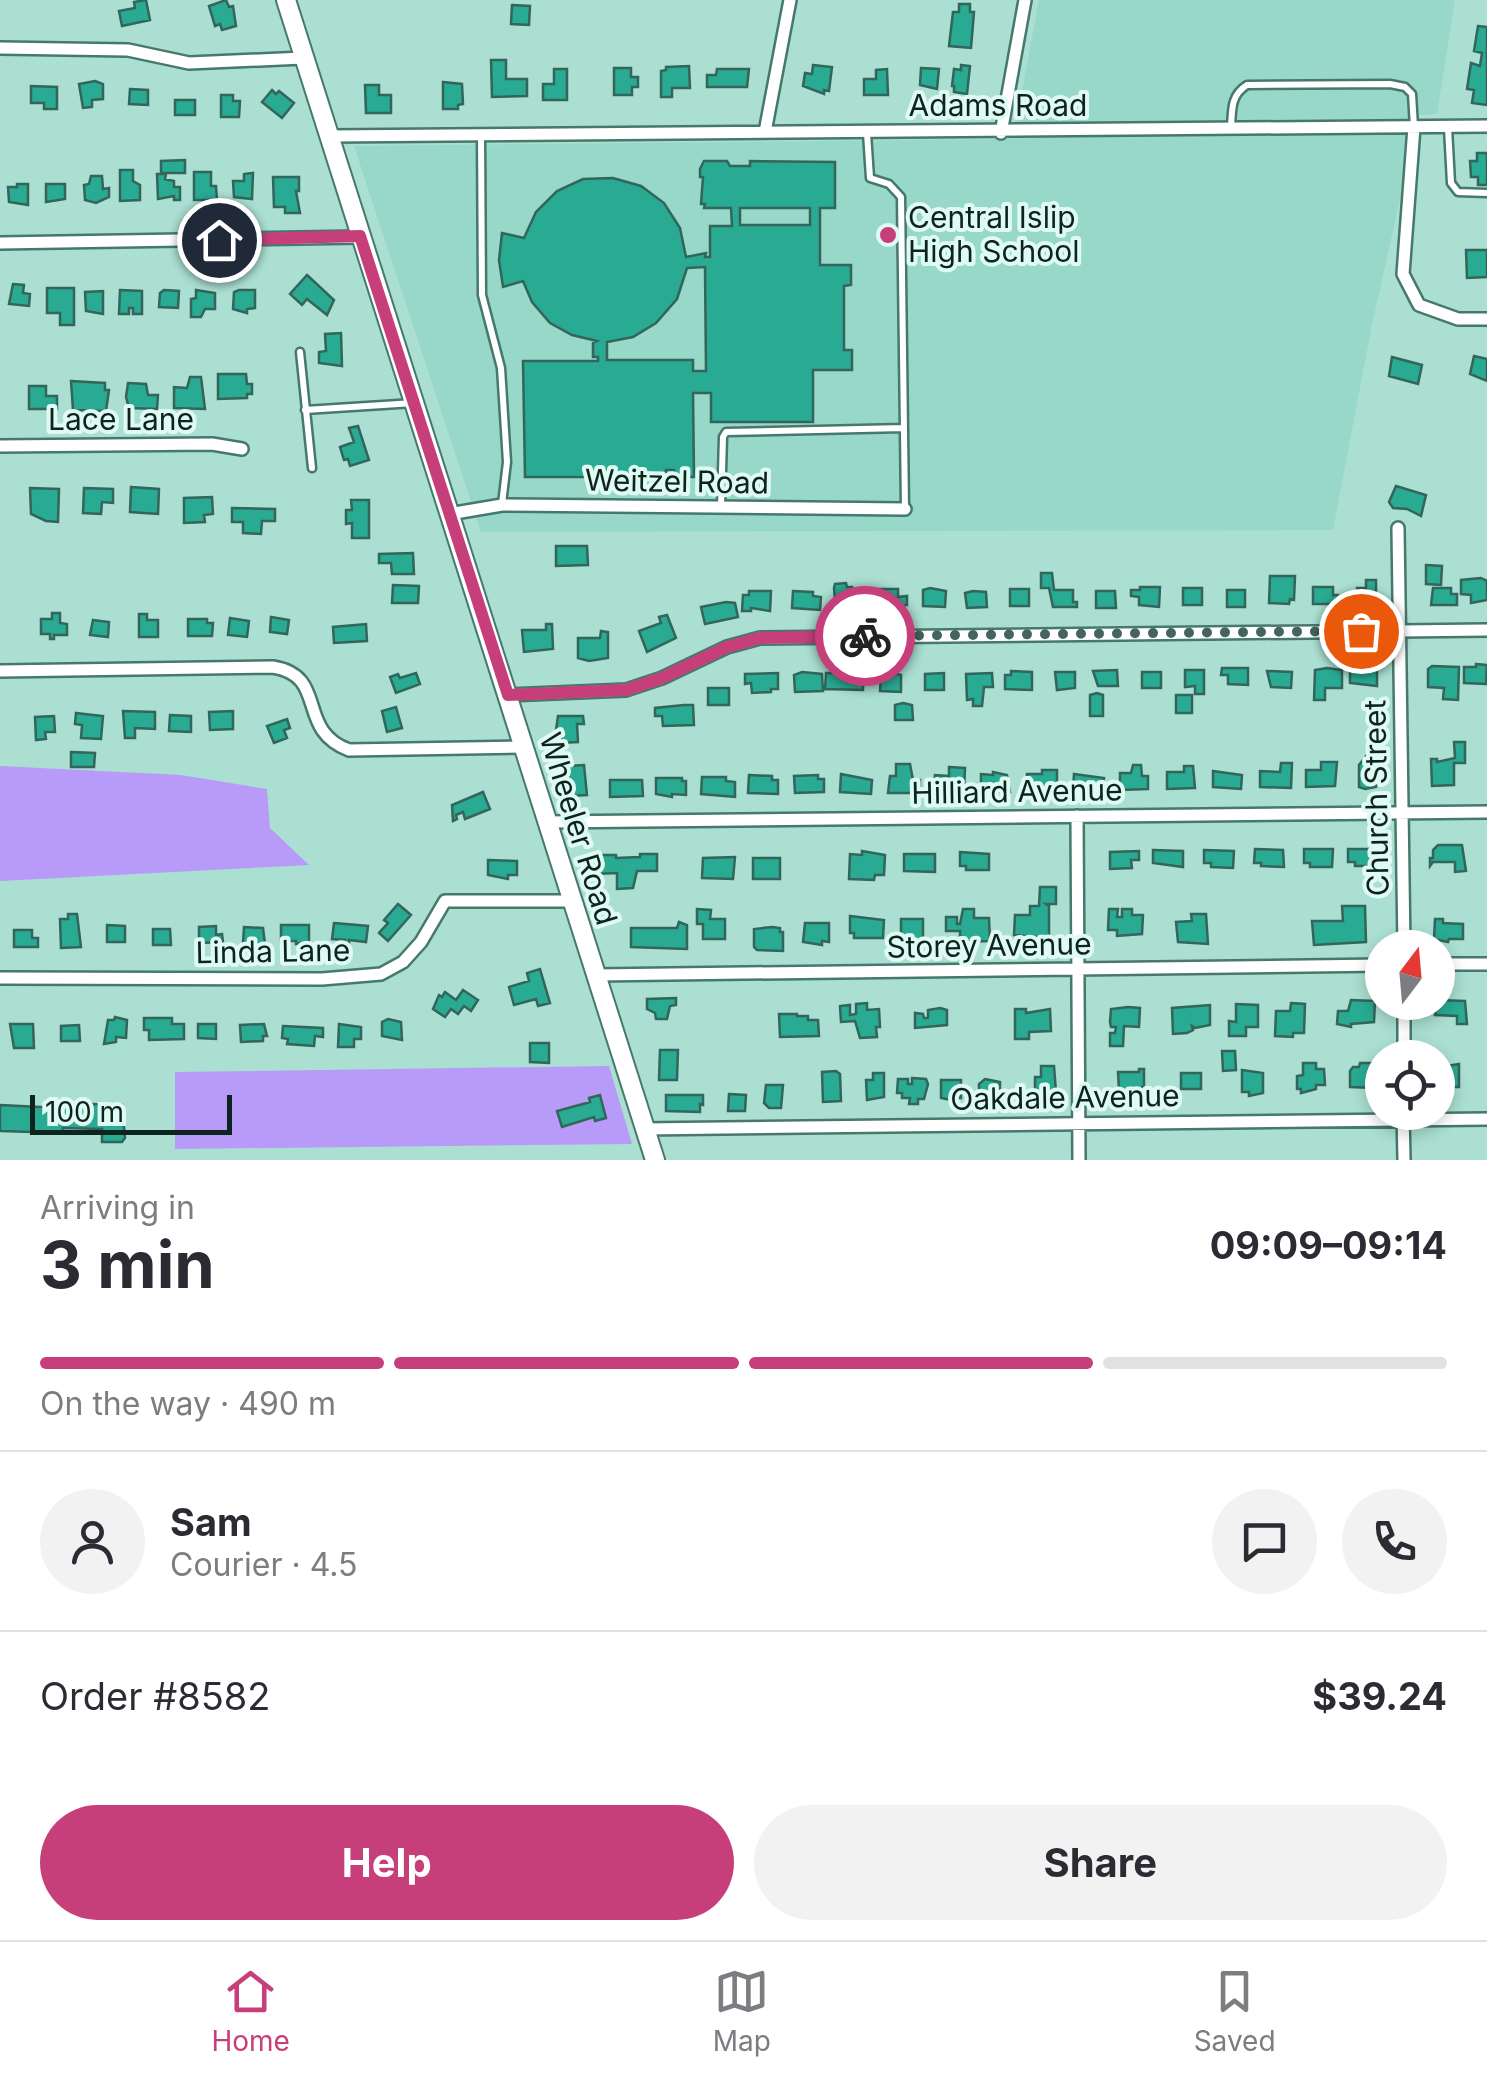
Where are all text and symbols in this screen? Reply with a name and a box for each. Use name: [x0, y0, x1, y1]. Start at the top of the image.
street label: Adams Road: [909, 87, 1087, 123]
pin: [177, 198, 262, 283]
place label: Central Islip High School: [908, 199, 1080, 269]
icon: home: [192, 213, 247, 268]
marker: Central Islip High School: [877, 224, 899, 246]
street label: Lace Lane: [48, 401, 194, 437]
street label: Weitzel Road: [585, 461, 769, 501]
courier: [815, 586, 915, 686]
pin: [1319, 589, 1404, 674]
icon: bag: [1334, 604, 1389, 659]
icon: bike: [838, 609, 893, 664]
street label: Church Street: [1356, 699, 1396, 896]
street label: Wheeler Road: [533, 728, 625, 929]
street label: Hilliard Avenue: [911, 771, 1123, 811]
street label: Storey Avenue: [886, 925, 1092, 965]
north arrow: [1365, 930, 1455, 1020]
map controls: [1365, 930, 1455, 1130]
street label: Linda Lane: [195, 932, 351, 970]
button: locate: [1365, 1040, 1455, 1130]
street label: Oakdale Avenue: [950, 1077, 1180, 1117]
scale bar: [30, 1090, 232, 1134]
text: 100 m: [45, 1095, 124, 1129]
text: Arriving in: [40, 1188, 195, 1227]
text: 09:09–09:14: [1210, 1222, 1447, 1268]
text: 3 min: [40, 1225, 215, 1304]
text: On the way · 490 m: [40, 1384, 336, 1423]
button: person: [40, 1489, 145, 1594]
button: chat: [1212, 1489, 1317, 1594]
button: phone: [1342, 1489, 1447, 1594]
text: Sam: [170, 1499, 252, 1545]
text: Courier · 4.5: [170, 1545, 358, 1584]
text: Order #8582: [40, 1673, 271, 1719]
text: $39.24: [1312, 1673, 1447, 1719]
button: Help: [40, 1805, 734, 1920]
button: Share: [754, 1805, 1447, 1920]
tab: Home: [211, 1964, 290, 2058]
tab: Map: [713, 1964, 771, 2058]
tab: Saved: [1194, 1964, 1276, 2058]

